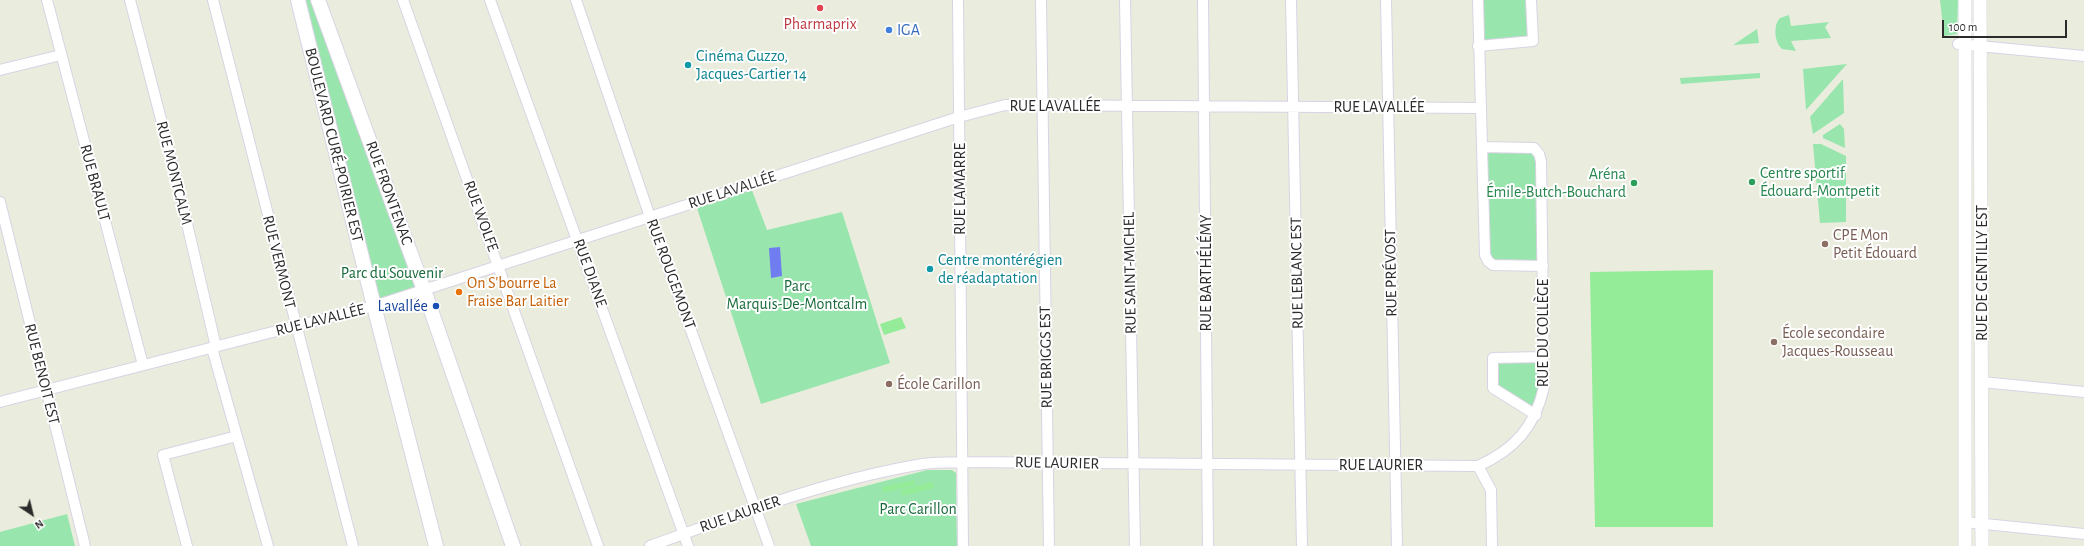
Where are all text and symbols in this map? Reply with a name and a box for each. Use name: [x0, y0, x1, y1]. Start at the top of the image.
marker: Pharmaprix: [815, 3, 825, 13]
scale bar: [1944, 12, 2069, 38]
place label: Pharmaprix: [783, 14, 857, 34]
place label: IGA: [897, 20, 920, 40]
text: 100 m: [1949, 21, 1977, 33]
marker: IGA: [884, 25, 894, 35]
street label: BOULEVARD CURÉ-POIRIER EST: [301, 46, 367, 244]
place label: Cinéma Guzzo, Jacques-Cartier 14: [696, 46, 807, 84]
marker: Cinéma Guzzo, Jacques-Cartier 14: [683, 60, 693, 70]
street label: RUE LAVALLÉE: [1009, 96, 1101, 116]
street label: RUE LAVALLÉE: [1333, 97, 1425, 117]
street label: RUE MONTCALM: [152, 119, 196, 227]
street label: RUE FRONTENAC: [361, 138, 417, 248]
street label: RUE BRAULT: [75, 142, 115, 224]
street label: RUE LAMARRE: [950, 143, 970, 235]
place label: Centre sportif Édouard-Montpetit: [1760, 163, 1880, 201]
place label: Aréna Émile-Butch-Bouchard: [1486, 164, 1626, 202]
street label: RUE LAVALLÉE: [686, 167, 778, 213]
marker: Centre sportif Édouard-Montpetit: [1747, 177, 1757, 187]
street label: RUE WOLFE: [459, 178, 503, 254]
marker: Aréna Émile-Butch-Bouchard: [1629, 178, 1639, 188]
street label: RUE DE GENTILLY EST: [1972, 205, 1992, 341]
street label: RUE SAINT-MICHEL: [1119, 212, 1141, 334]
street label: RUE VERMONT: [258, 213, 300, 311]
street label: RUE BARTHÉLÉMY: [1196, 215, 1216, 331]
street label: RUE ROUGEMONT: [642, 216, 700, 332]
street label: RUE LEBLANC EST: [1286, 217, 1308, 329]
place label: CPE Mon Petit Édouard: [1833, 225, 1917, 263]
street label: RUE PRÉVOST: [1381, 229, 1401, 317]
street label: RUE DIANE: [569, 236, 611, 310]
marker: CPE Mon Petit Édouard: [1820, 239, 1830, 249]
place label: Centre montérégien de réadaptation: [938, 250, 1063, 288]
park label: Parc du Souvenir: [341, 263, 443, 283]
marker: Centre montérégien de réadaptation: [925, 264, 935, 274]
place label: On S'bourre La Fraise Bar Laitier: [467, 273, 569, 311]
park label: Parc Marquis-De-Montcalm: [727, 276, 867, 314]
street label: RUE DU COLLÈGE: [1533, 279, 1553, 387]
marker: On S'bourre La Fraise Bar Laitier: [454, 287, 464, 297]
place label: Lavallée: [378, 296, 428, 316]
street label: RUE LAVALLÉE: [273, 300, 367, 340]
marker: Lavallée: [431, 301, 441, 311]
street label: RUE BRIGGS EST: [1036, 306, 1056, 408]
street label: RUE BENOIT EST: [20, 321, 64, 427]
place label: École secondaire Jacques-Rousseau: [1782, 323, 1893, 361]
marker: École secondaire Jacques-Rousseau: [1769, 337, 1779, 347]
place label: École Carillon: [897, 374, 981, 394]
marker: École Carillon: [884, 379, 894, 389]
street label: RUE LAURIER: [1015, 453, 1099, 473]
street label: RUE LAURIER: [1339, 455, 1423, 475]
street label: RUE LAURIER: [697, 491, 783, 537]
north arrow: [12, 494, 52, 534]
park label: Parc Carillon: [879, 499, 957, 519]
text: N: [33, 518, 45, 531]

